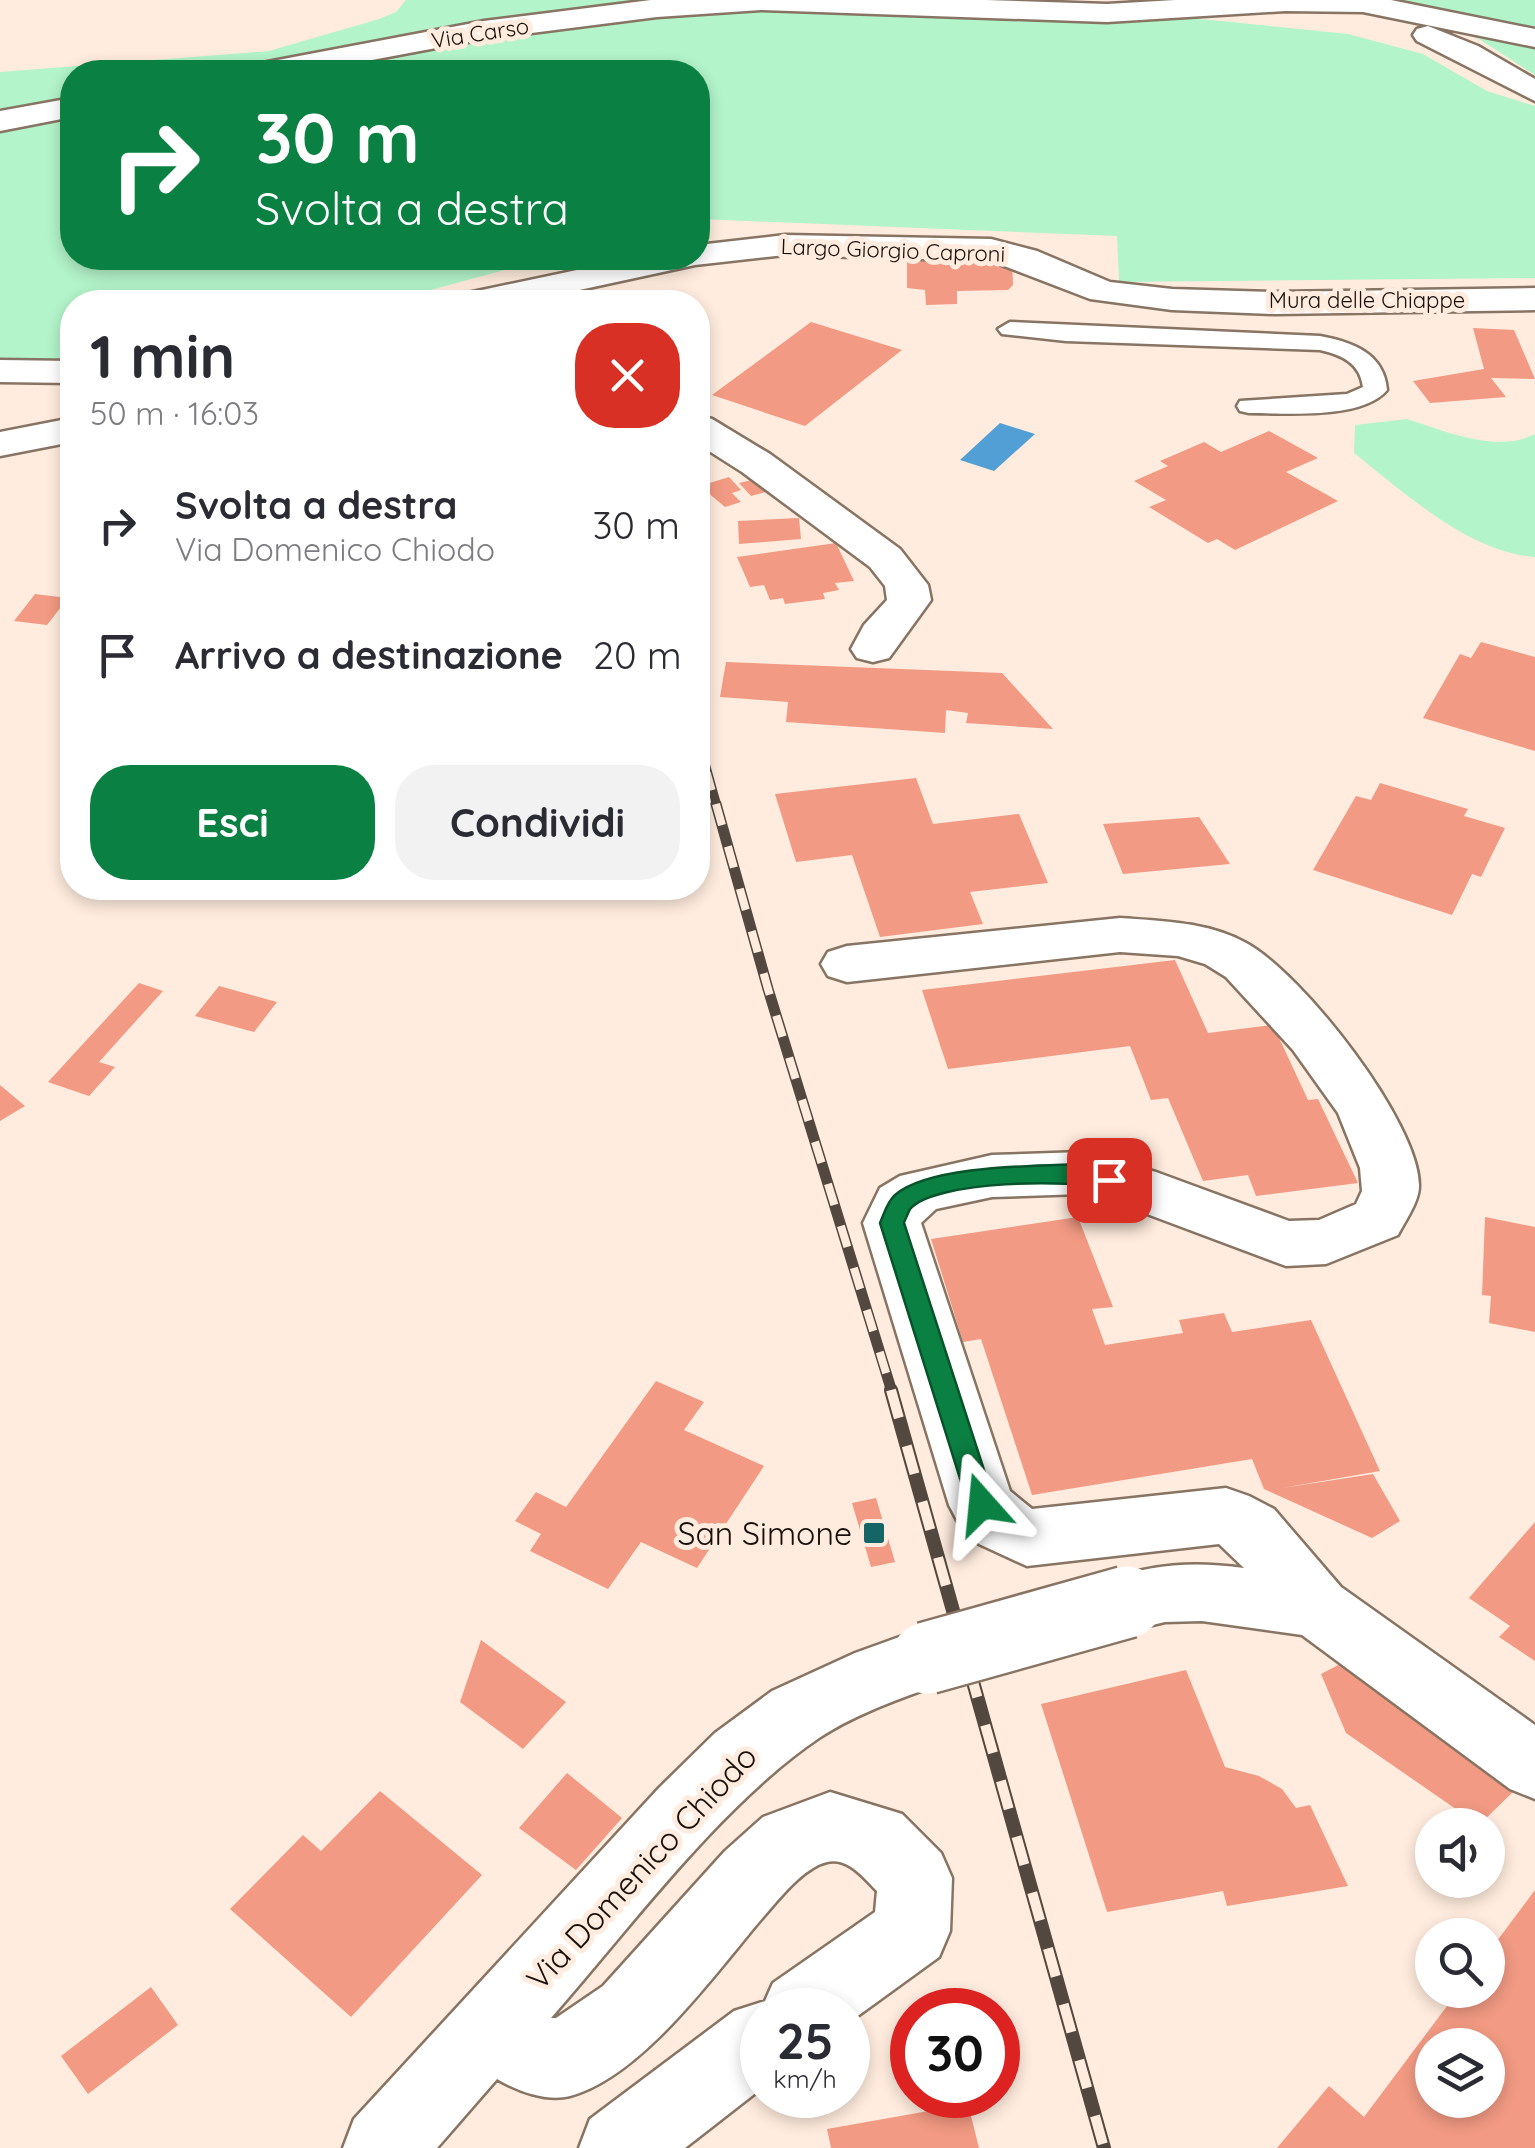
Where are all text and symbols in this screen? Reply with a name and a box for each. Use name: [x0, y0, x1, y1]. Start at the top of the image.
street label: Via Carso: [429, 11, 531, 55]
text: 30 m: [255, 93, 420, 181]
icon: right: [90, 100, 220, 230]
text: Svolta a destra: [255, 180, 569, 236]
street label: Largo Giorgio Caproni: [780, 232, 1006, 268]
street label: Mura delle Chiappe: [1269, 286, 1465, 314]
text: 1 min: [90, 318, 235, 393]
button: close: [575, 323, 680, 428]
text: 50 m · 16:03: [90, 393, 259, 433]
text: Svolta a destra: [175, 481, 457, 529]
icon: right: [90, 498, 145, 553]
text: 30 m: [592, 501, 680, 549]
text: Via Domenico Chiodo: [175, 529, 495, 569]
icon: arrive: [90, 628, 145, 683]
text: Arrivo a destinazione: [175, 631, 563, 679]
text: 20 m: [593, 631, 682, 679]
button: Esci: [90, 765, 375, 880]
button: Condividi: [395, 765, 680, 880]
pin: [1067, 1138, 1152, 1223]
icon: arrive: [1082, 1153, 1137, 1208]
position arrow: [930, 1452, 1034, 1556]
place label: San Simone: [677, 1513, 852, 1553]
marker: San Simone: [861, 1520, 887, 1546]
street label: Via Domenico Chiodo: [517, 1736, 765, 1998]
map controls: [1415, 1808, 1505, 2118]
button: sound: [1415, 1808, 1505, 1898]
button: search: [1415, 1918, 1505, 2008]
speed limit sign: 30: [890, 1988, 1020, 2118]
text: 25: [776, 2009, 834, 2072]
button: layers: [1415, 2028, 1505, 2118]
text: km/h: [773, 2063, 837, 2094]

